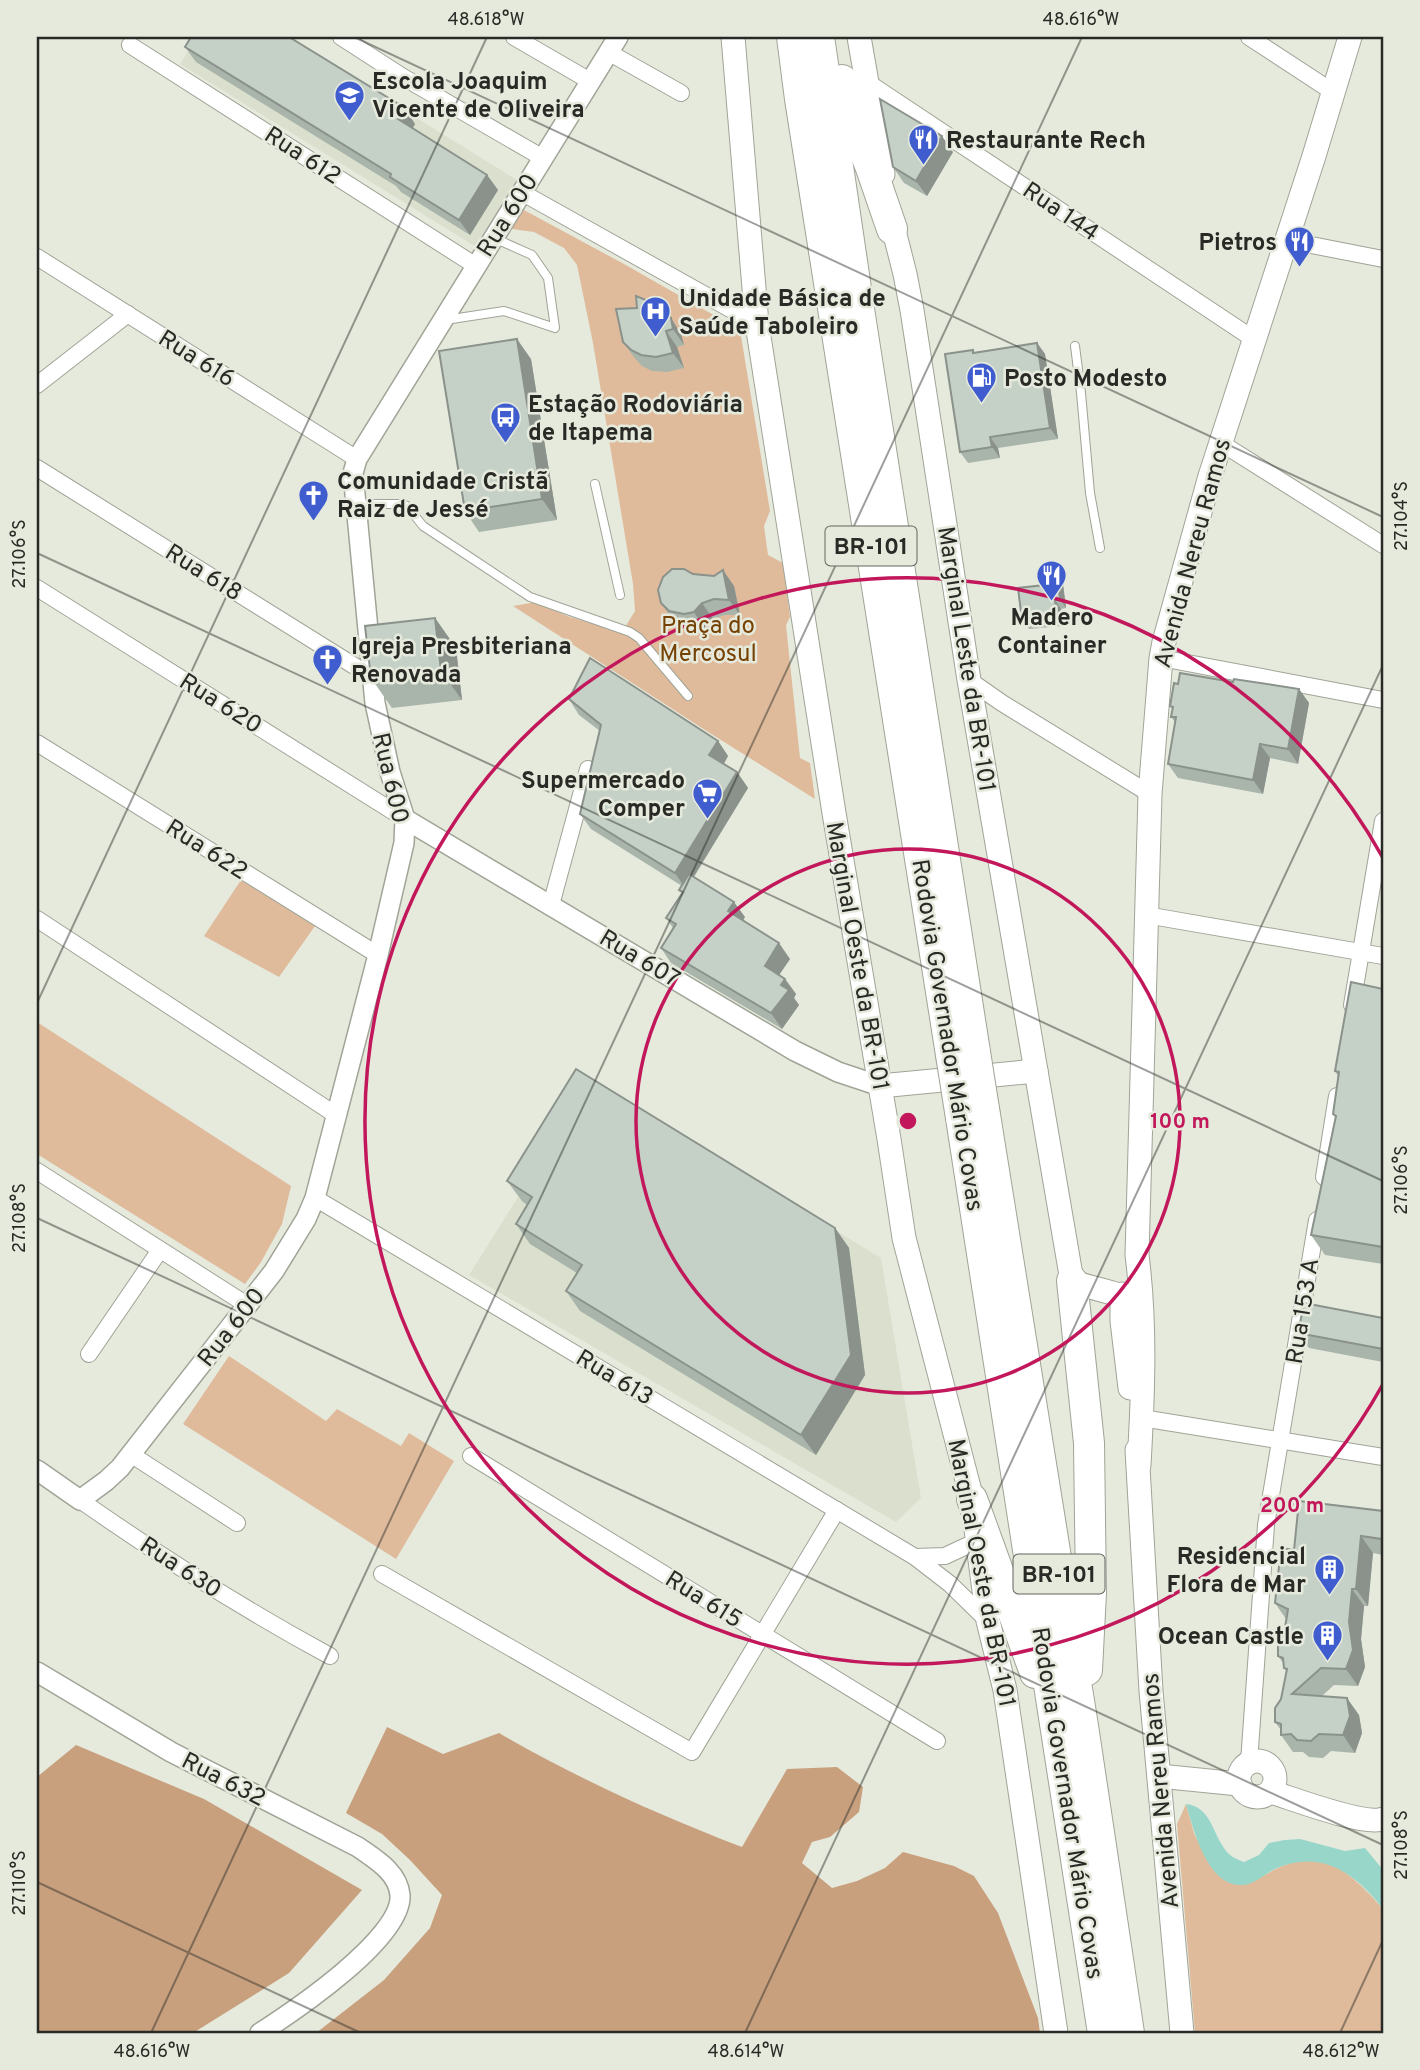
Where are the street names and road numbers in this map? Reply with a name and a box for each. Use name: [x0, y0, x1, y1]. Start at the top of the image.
street label: Rua 612: [258, 121, 346, 193]
street label: Rua 600: [471, 169, 546, 263]
street label: Rua 144: [1016, 176, 1104, 249]
street label: Rua 616: [152, 324, 240, 395]
street label: Avenida Nereu Ramos: [1149, 435, 1239, 672]
street label: Marginal Leste da BR-101: [929, 524, 1001, 794]
road number: BR-101: [826, 526, 917, 566]
street label: Rua 618: [159, 538, 247, 609]
street label: Rua 620: [173, 668, 267, 742]
street label: Rua 600: [364, 730, 414, 827]
street label: Rua 622: [159, 814, 253, 888]
street label: Marginal Oeste da BR-101: [818, 820, 894, 1093]
street label: Rodovia Governador Mário Covas: [903, 857, 989, 1214]
street label: Rua 607: [593, 924, 685, 996]
street label: Rua 153 A: [1281, 1256, 1327, 1366]
street label: Rua 600: [192, 1283, 273, 1374]
street label: Rua 613: [570, 1344, 658, 1414]
street label: Marginal Oeste da BR-101: [939, 1437, 1021, 1710]
street label: Rua 630: [133, 1531, 226, 1606]
road number: BR-101: [1014, 1554, 1104, 1594]
street label: Rua 615: [659, 1565, 747, 1636]
street label: Rodovia Governador Mário Covas: [1023, 1625, 1109, 1982]
street label: Avenida Nereu Ramos: [1137, 1672, 1187, 1910]
street label: Rua 632: [176, 1747, 270, 1815]

